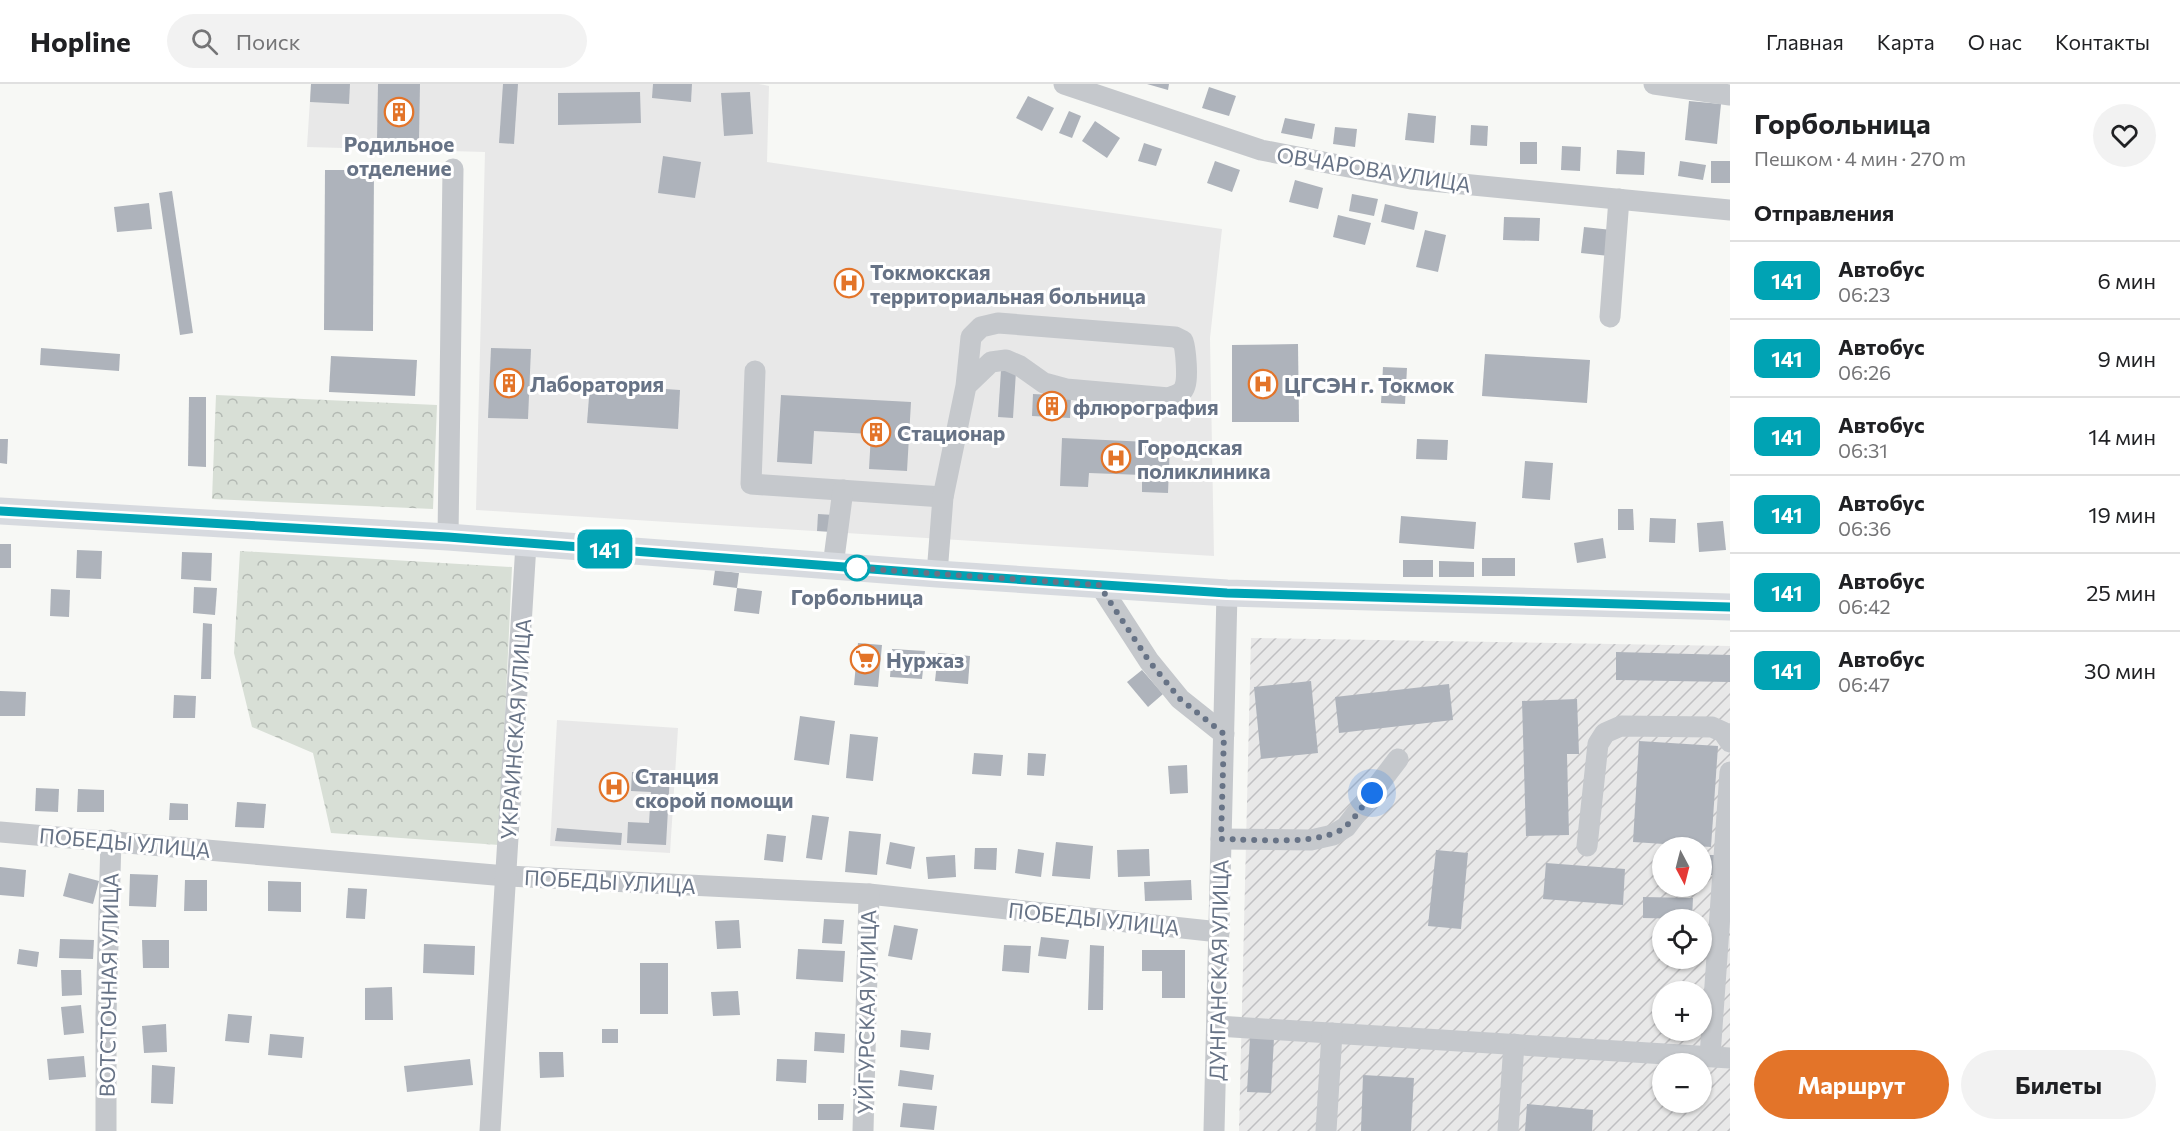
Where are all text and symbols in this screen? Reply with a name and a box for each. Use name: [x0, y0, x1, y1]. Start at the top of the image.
search box: [167, 14, 587, 68]
text: Hopline: [30, 24, 131, 58]
icon: search: [188, 25, 221, 58]
text: Поиск: [236, 28, 301, 55]
text: Главная: [1766, 29, 1844, 54]
text: Карта: [1877, 29, 1935, 54]
text: О нас: [1968, 29, 2022, 54]
text: Контакты: [2055, 29, 2150, 54]
building icon: Родильное отделение: [383, 96, 415, 128]
button: heart: [2093, 104, 2156, 167]
text: Горбольница: [1754, 106, 1931, 140]
place label: Родильное отделение: [344, 131, 454, 180]
street label: ОВЧАРОВА УЛИЦА: [1275, 141, 1473, 197]
text: Пешком · 4 мин · 270 m: [1754, 146, 1966, 170]
text: Отправления: [1754, 199, 1894, 226]
text: Автобус: [1838, 255, 1925, 282]
place label: Токмокская территориальная больница: [870, 259, 1146, 308]
hospital icon: Токмокская территориальная больница: [833, 267, 865, 299]
text: 6 мин: [2098, 267, 2156, 294]
text: 141: [1771, 268, 1803, 293]
text: 06:23: [1838, 282, 1890, 306]
text: Автобус: [1838, 333, 1925, 360]
text: 9 мин: [2098, 345, 2156, 372]
text: 141: [1771, 346, 1803, 371]
text: 06:26: [1838, 360, 1891, 384]
building icon: Лаборатория: [493, 367, 525, 399]
hospital icon: ЦГСЭН г. Токмок: [1247, 368, 1279, 400]
place label: Лаборатория: [530, 371, 664, 396]
place label: ЦГСЭН г. Токмок: [1284, 372, 1455, 397]
building icon: флюрография: [1036, 390, 1068, 422]
place label: флюрография: [1073, 394, 1219, 419]
text: Автобус: [1838, 411, 1925, 438]
building icon: Cтационар: [860, 416, 892, 448]
place label: Cтационар: [897, 420, 1005, 445]
text: 14 мин: [2088, 423, 2156, 450]
text: 141: [1771, 424, 1803, 449]
place label: Городская поликлиника: [1137, 434, 1270, 483]
text: 06:31: [1838, 438, 1888, 462]
hospital icon: Городская поликлиника: [1100, 442, 1132, 474]
text: Автобус: [1838, 489, 1925, 516]
text: 19 мин: [2088, 501, 2156, 528]
text: 141: [1771, 502, 1803, 527]
text: 06:36: [1838, 516, 1891, 540]
line badge: 141: [570, 530, 640, 568]
text: 141: [589, 537, 621, 562]
marker: Горбольница: [844, 555, 870, 581]
text: Автобус: [1838, 567, 1925, 594]
text: 25 мин: [2086, 579, 2156, 606]
text: 141: [1771, 580, 1803, 605]
place label: Горбольница: [791, 584, 923, 609]
text: 06:42: [1838, 594, 1891, 618]
street label: УКРАИНСКАЯ УЛИЦА: [495, 617, 535, 841]
supermarket icon: Нуржаз: [849, 643, 881, 675]
text: Автобус: [1838, 645, 1925, 672]
place label: Нуржаз: [886, 647, 964, 672]
text: 30 мин: [2084, 657, 2156, 684]
text: 141: [1771, 658, 1803, 683]
text: 06:47: [1838, 672, 1890, 696]
place label: Станция скорой помощи: [635, 763, 793, 812]
hospital icon: Станция скорой помощи: [598, 771, 630, 803]
your location: [1357, 778, 1387, 808]
street label: ПОБЕДЫ УЛИЦА: [38, 822, 212, 862]
north arrow: [1652, 837, 1712, 897]
map controls: [1652, 837, 1712, 1113]
street label: ДУНГАНСКАЯ УЛИЦА: [1204, 859, 1232, 1081]
street label: ПОБЕДЫ УЛИЦА: [523, 864, 697, 898]
street label: ВОТСТОЧНАЯ УЛИЦА: [94, 873, 122, 1097]
street label: ПОБЕДЫ УЛИЦА: [1007, 897, 1181, 939]
street label: УЙГУРСКАЯ УЛИЦА: [852, 909, 880, 1115]
button: locate: [1652, 909, 1712, 969]
button: +: [1652, 981, 1712, 1041]
button: Маршрут: [1754, 1050, 1949, 1119]
button: Билеты: [1961, 1050, 2156, 1119]
button: −: [1652, 1053, 1712, 1113]

